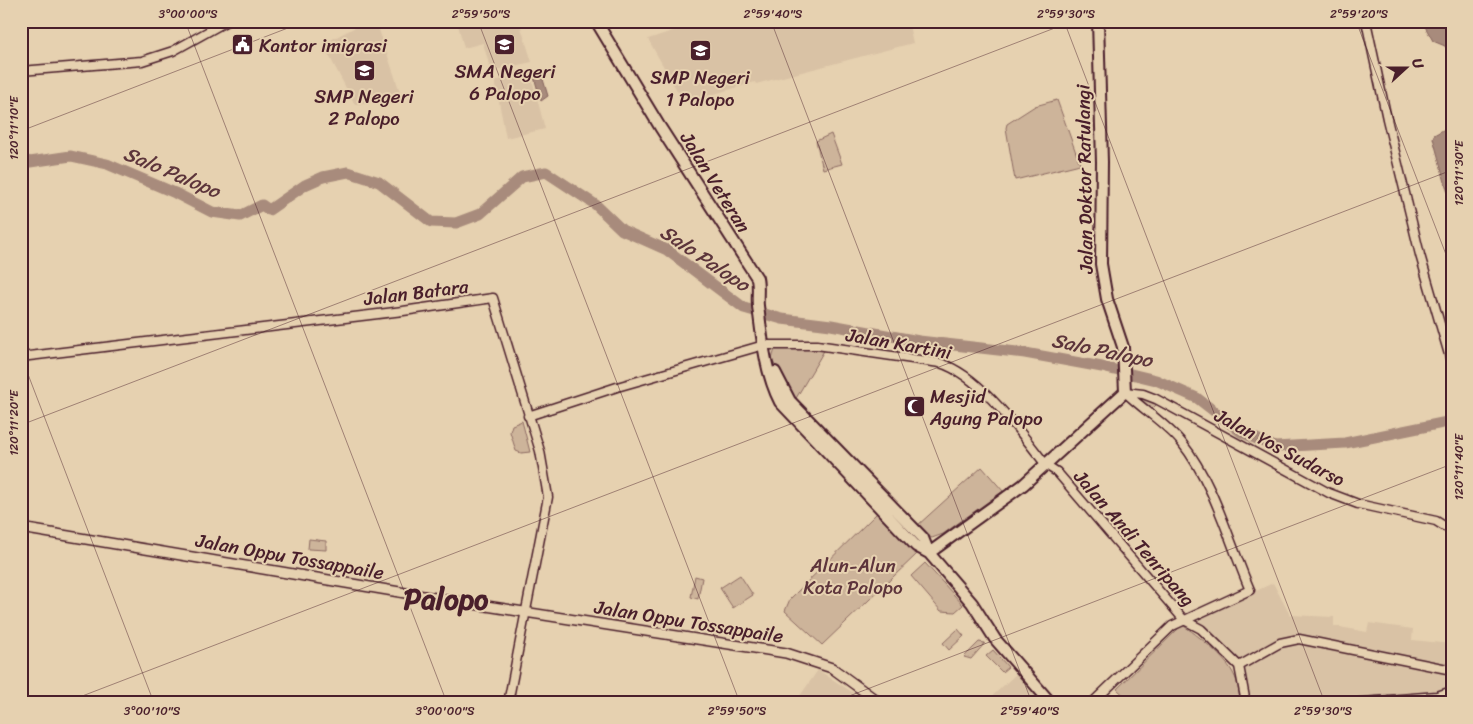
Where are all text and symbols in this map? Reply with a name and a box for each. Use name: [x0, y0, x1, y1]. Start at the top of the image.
text: 3°00'00"S: [158, 3, 218, 25]
text: 2°59'50"S: [452, 3, 511, 25]
text: 2°59'40"S: [744, 3, 803, 25]
text: 2°59'30"S: [1037, 3, 1095, 25]
text: 2°59'20"S: [1330, 3, 1389, 25]
place label: Kantor imigrasi: [259, 29, 388, 62]
public building icon: Kantor imigrasi: [231, 33, 255, 57]
school or university icon: SMA Negeri 6 Palopo: [493, 33, 517, 57]
school or university icon: SMP Negeri 1 Palopo: [688, 39, 712, 63]
north arrow: [1380, 42, 1430, 92]
place label: SMA Negeri 6 Palopo: [454, 55, 556, 110]
text: U: [1404, 55, 1431, 73]
school or university icon: SMP Negeri 2 Palopo: [352, 58, 376, 82]
place label: SMP Negeri 1 Palopo: [650, 61, 750, 116]
place label: SMP Negeri 2 Palopo: [314, 80, 414, 135]
street label: Jalan Doktor Ratulangi: [1066, 83, 1103, 275]
text: 120°11'10"E: [3, 95, 25, 160]
street label: Jalan Veteran: [671, 124, 760, 239]
water label: Salo Palopo: [118, 136, 227, 209]
text: 120°11'30"E: [1448, 139, 1470, 206]
water label: Salo Palopo: [653, 215, 758, 302]
street label: Jalan Batara: [361, 270, 471, 315]
street label: Jalan Kartini: [843, 318, 955, 369]
water label: Salo Palopo: [1048, 323, 1157, 379]
place label: Mesjid Agung Palopo: [929, 380, 1043, 435]
text: 120°11'20"E: [3, 389, 25, 456]
mosque icon: Mesjid Agung Palopo: [902, 395, 926, 419]
street label: Jalan Yos Sudarso: [1208, 399, 1351, 496]
text: 120°11'40"E: [1448, 433, 1470, 500]
street label: Jalan Andi Tenripang: [1065, 462, 1204, 614]
street label: Jalan Oppu Tossappaile: [192, 524, 387, 589]
park label: Alun-Alun Kota Palopo: [803, 549, 903, 604]
district label: Palopo: [404, 574, 489, 625]
street label: Jalan Oppu Tossappaile: [591, 590, 786, 653]
text: 3°00'10"S: [124, 700, 181, 722]
text: 3°00'00"S: [415, 700, 475, 722]
text: 2°59'50"S: [708, 700, 767, 722]
text: 2°59'40"S: [1001, 700, 1060, 722]
text: 2°59'30"S: [1294, 700, 1352, 722]

